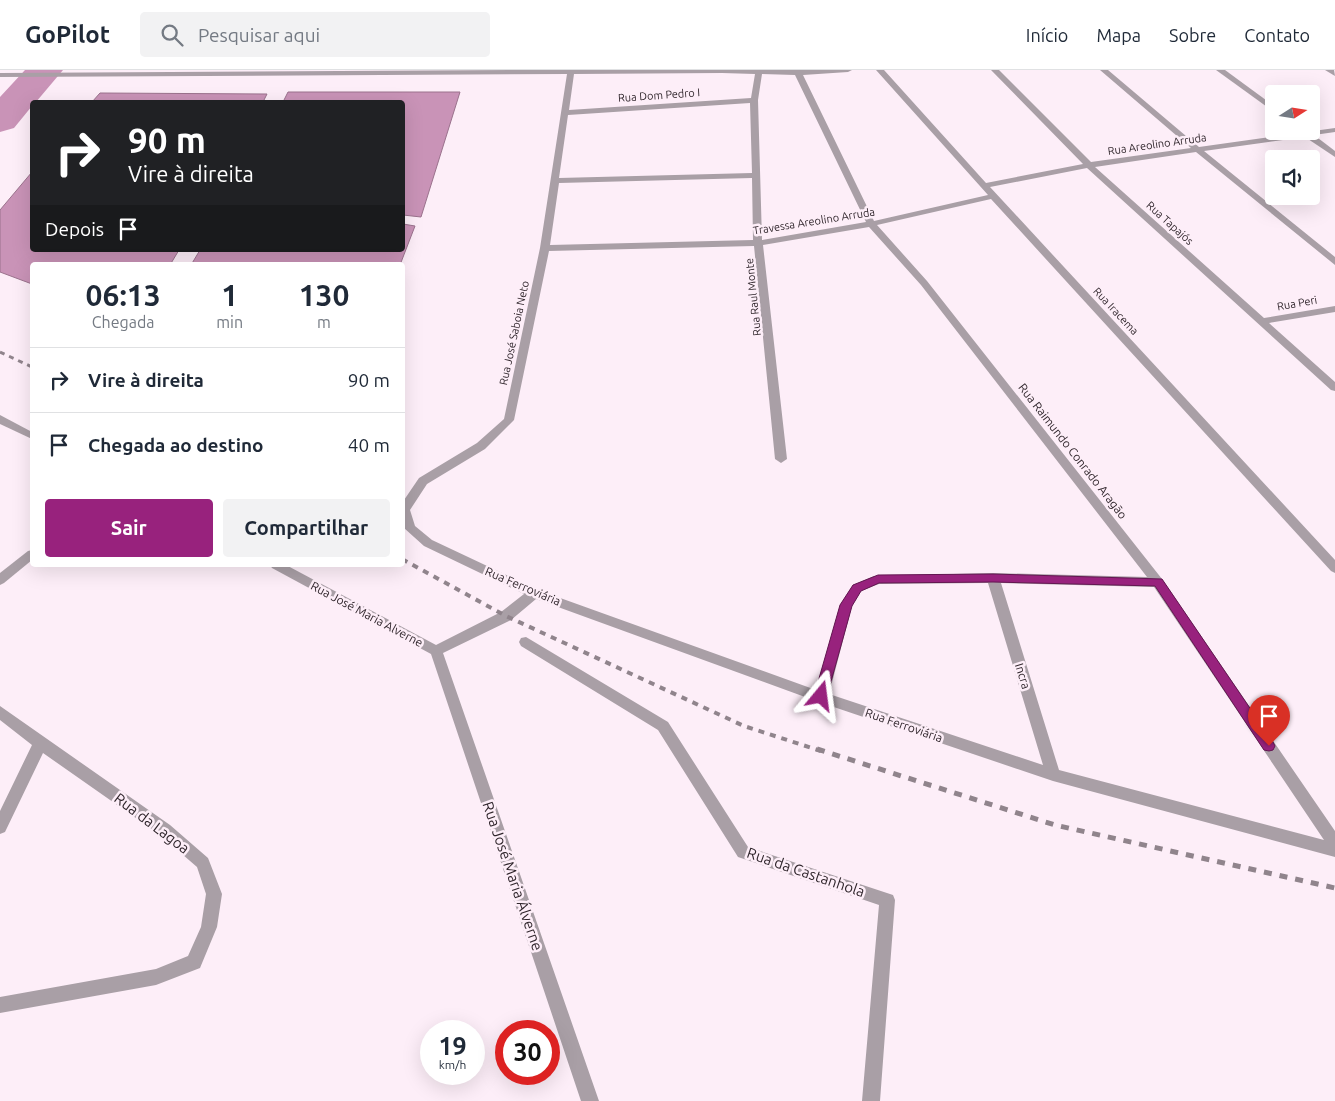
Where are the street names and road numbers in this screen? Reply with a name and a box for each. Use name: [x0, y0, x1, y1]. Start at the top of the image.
street label: Rua Dom Pedro I: [618, 86, 700, 104]
street label: Rua Areolino Arruda: [1107, 131, 1207, 157]
street label: Rua Tapajós: [1144, 199, 1196, 247]
street label: Travessa Areolino Arruda: [752, 205, 876, 237]
street label: Rua Raul Monte: [743, 258, 763, 336]
street label: Rua José Saboia Neto: [497, 280, 531, 386]
street label: Rua Iracema: [1091, 285, 1141, 337]
street label: Rua Peri: [1276, 294, 1318, 312]
street label: Rua Raimundo Conrado Aragão: [1016, 381, 1130, 521]
street label: Rua Ferroviária: [483, 564, 563, 608]
street label: Rua José Maria Alverne: [309, 579, 425, 649]
street label: Incra: [1013, 662, 1033, 690]
street label: Rua Ferroviária: [864, 706, 944, 744]
street label: Rua da Lagoa: [111, 789, 193, 857]
street label: Rua José Maria Álverne: [480, 799, 546, 953]
street label: Rua da Castanhola: [745, 844, 867, 900]

